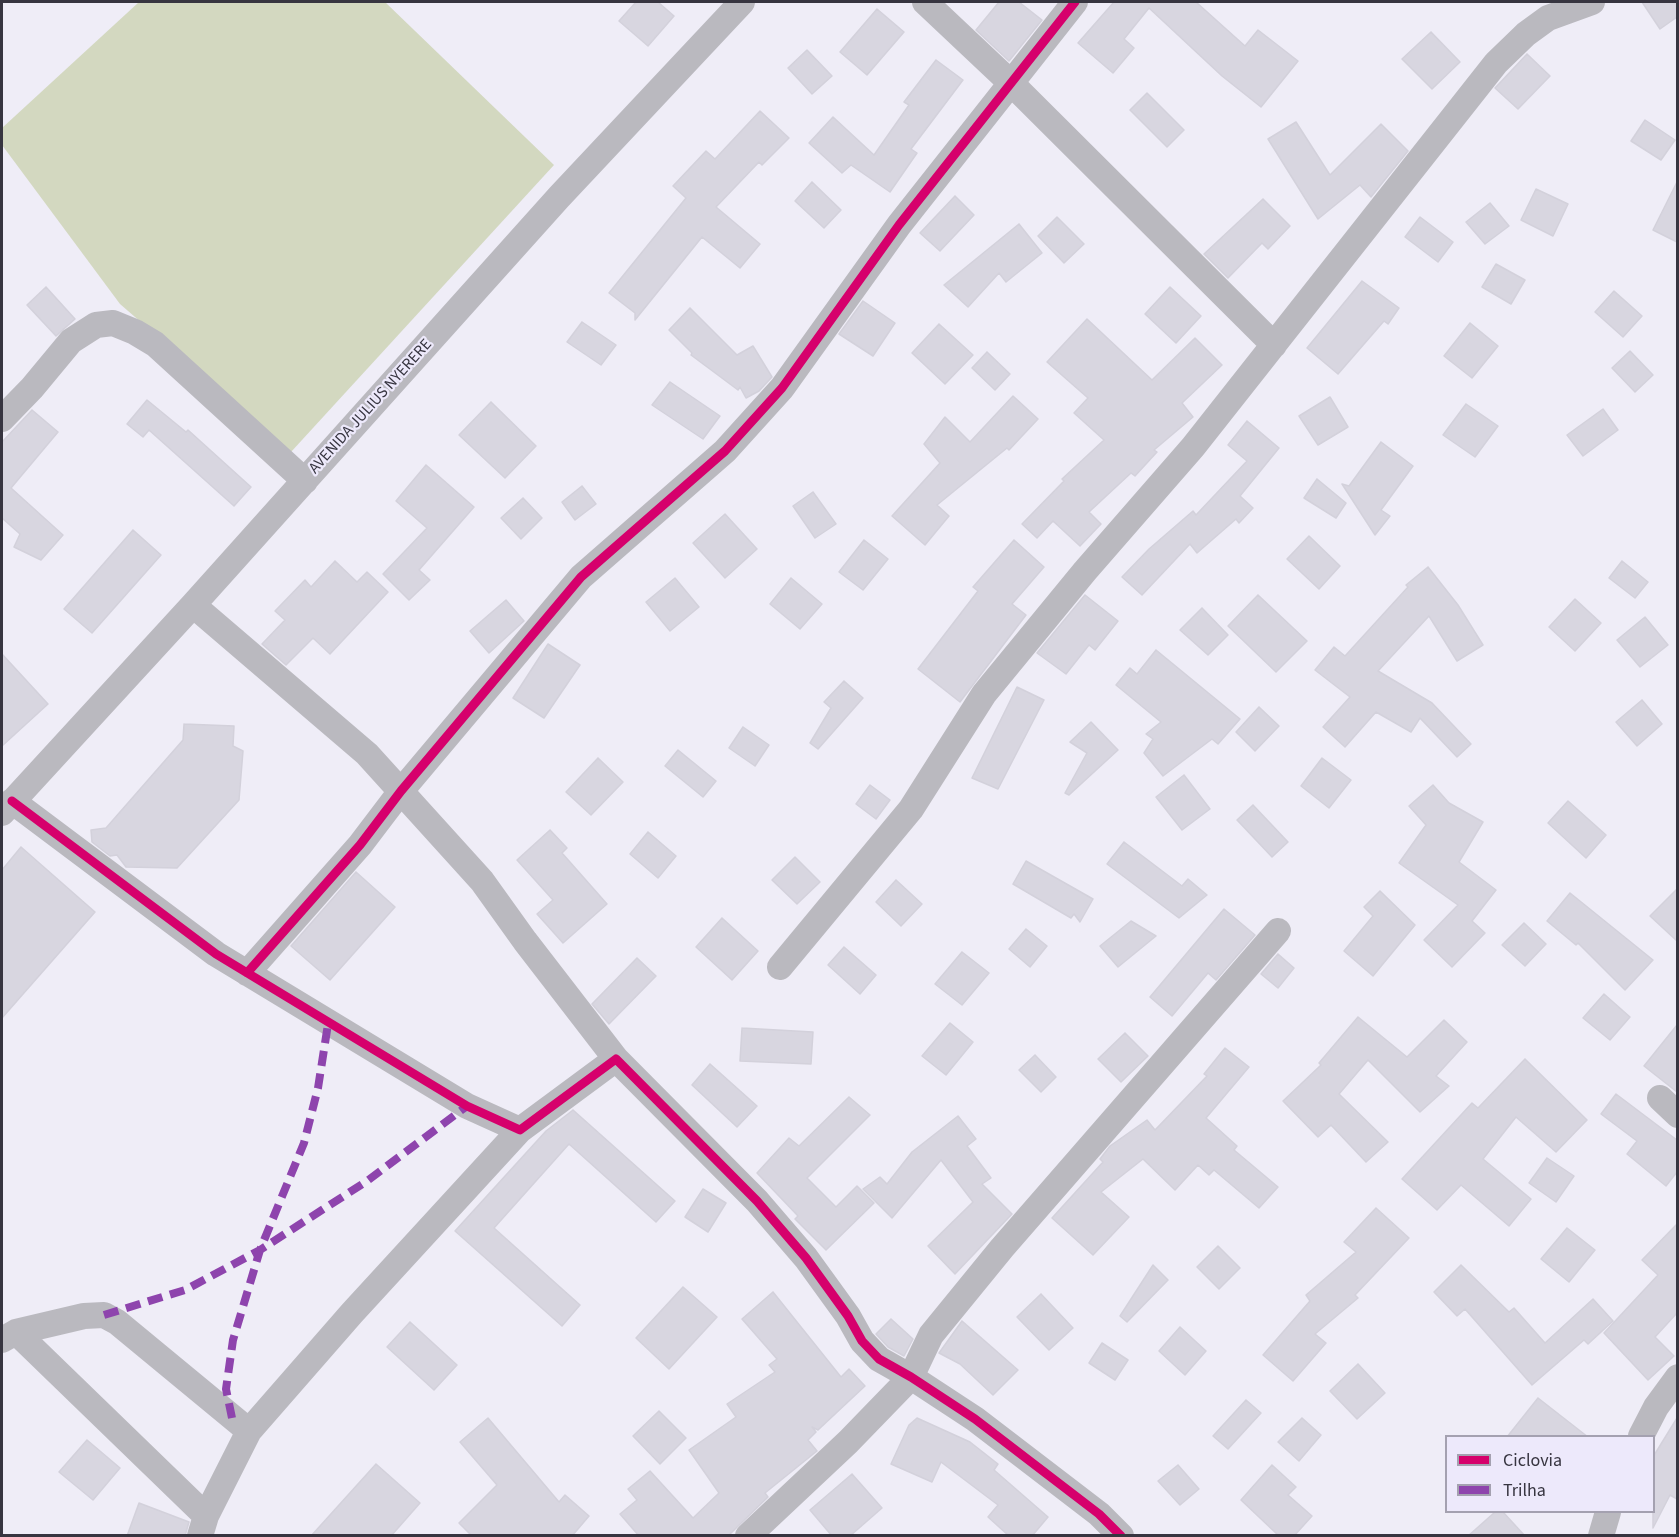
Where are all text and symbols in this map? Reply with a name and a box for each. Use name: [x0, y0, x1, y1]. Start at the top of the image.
street label: AVENIDA JULIUS NYERERE: [305, 336, 437, 478]
legend: [1445, 1435, 1655, 1513]
text: Ciclovia: [1503, 1448, 1562, 1473]
text: Trilha: [1503, 1478, 1546, 1503]

